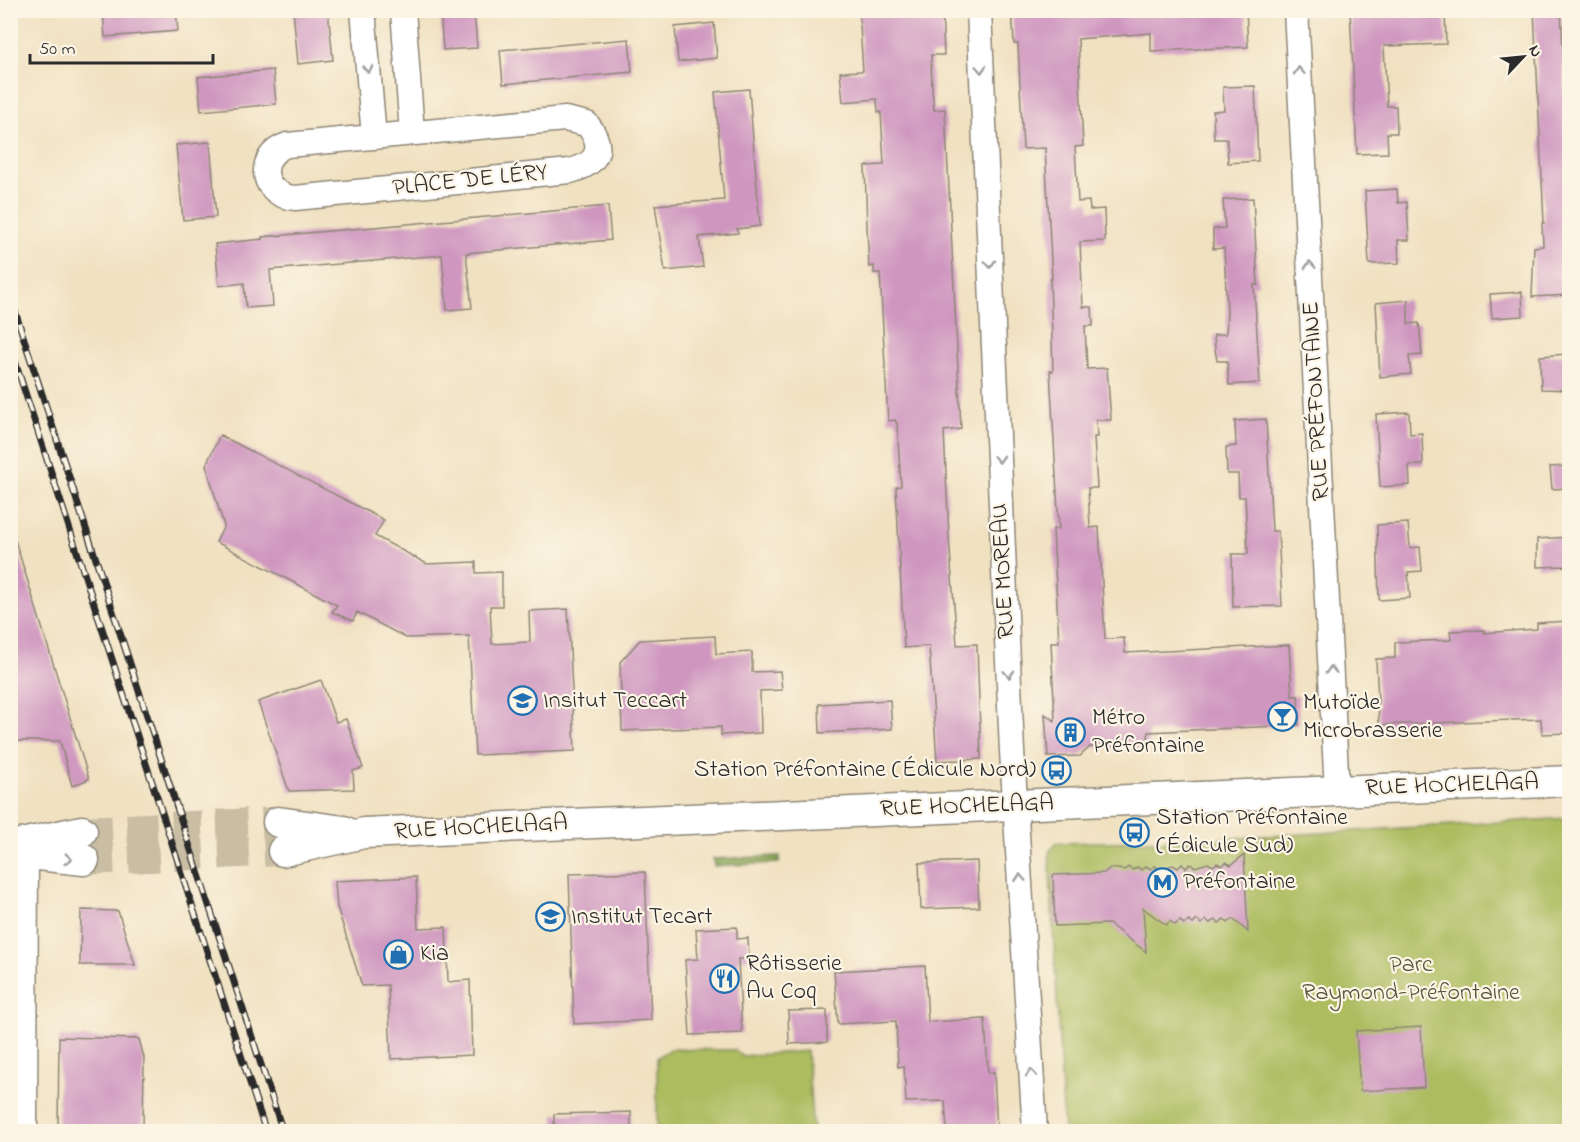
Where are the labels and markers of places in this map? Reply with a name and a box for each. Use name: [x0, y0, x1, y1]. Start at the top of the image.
place label: Insitut Teccart: [543, 684, 687, 719]
school or university icon: Insitut Teccart: [506, 685, 538, 717]
place label: Mutoïde Microbrasserie: [1303, 686, 1443, 749]
place label: Métro Préfontaine: [1092, 701, 1205, 764]
bar icon: Mutoïde Microbrasserie: [1266, 701, 1298, 733]
building icon: Métro Préfontaine: [1055, 716, 1087, 748]
place label: Station Préfontaine (Édicule Nord): [694, 753, 1036, 788]
bus stop icon: Station Préfontaine (Édicule Nord): [1041, 754, 1073, 786]
place label: Station Préfontaine (Édicule Sud): [1156, 801, 1348, 864]
bus stop icon: Station Préfontaine (Édicule Sud): [1119, 816, 1151, 848]
place label: Préfontaine: [1183, 865, 1296, 900]
metro station icon: Préfontaine: [1146, 866, 1178, 898]
place label: Institut Tecart: [571, 900, 712, 935]
school or university icon: Institut Tecart: [534, 901, 566, 933]
place label: Kia: [420, 937, 449, 972]
shop icon: Kia: [383, 938, 415, 970]
place label: Rôtisserie Au Coq: [746, 947, 842, 1010]
restaurant icon: Rôtisserie Au Coq: [709, 962, 741, 994]

